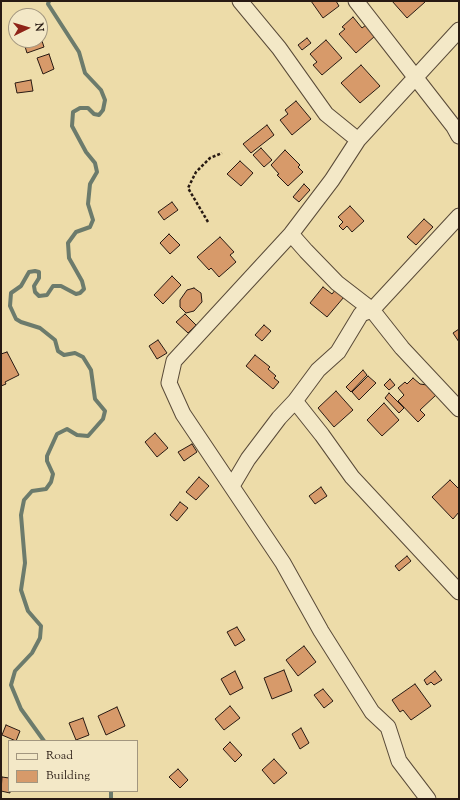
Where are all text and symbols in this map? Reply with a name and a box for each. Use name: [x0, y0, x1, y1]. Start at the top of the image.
north arrow: [8, 8, 48, 48]
text: N: [31, 22, 47, 32]
legend: [8, 740, 138, 792]
text: Road: [46, 747, 73, 765]
text: Building: [46, 767, 90, 785]

